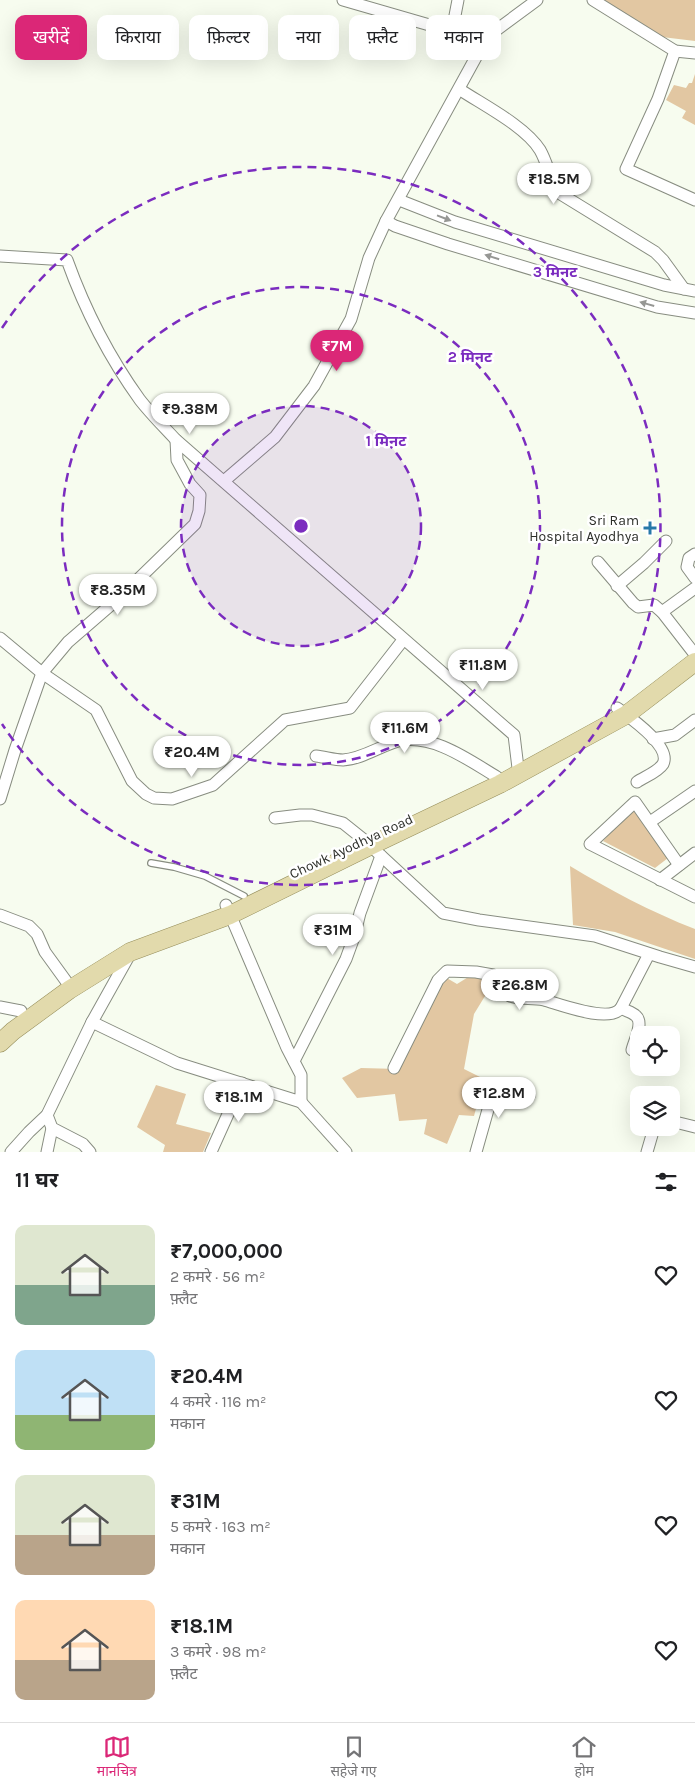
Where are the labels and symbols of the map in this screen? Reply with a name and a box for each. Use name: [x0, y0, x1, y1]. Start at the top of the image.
pin: ₹18.5M: [513, 162, 595, 205]
one-way arrow: [437, 214, 452, 222]
one-way arrow: [484, 253, 499, 261]
text: 3 मिनट: [533, 263, 578, 281]
one-way arrow: [639, 300, 654, 308]
pin: ₹7M: [313, 330, 361, 372]
text: 2 मिनट: [448, 348, 493, 366]
pin: ₹9.38M: [149, 392, 231, 435]
text: 1 मिनट: [366, 432, 407, 450]
place label: Sri Ram Hospital Ayodhya: [529, 512, 639, 545]
centre of rings: [292, 517, 310, 535]
marker: Sri Ram Hospital Ayodhya: [643, 521, 657, 535]
pin: ₹8.35M: [77, 574, 159, 616]
pin: ₹11.8M: [442, 648, 524, 691]
pin: ₹11.6M: [364, 712, 446, 754]
pin: ₹20.4M: [151, 736, 233, 778]
street label: Chowk Ayodhya Road: [287, 810, 416, 883]
pin: ₹31M: [303, 914, 363, 956]
pin: ₹26.8M: [479, 968, 561, 1011]
pin: ₹12.8M: [458, 1076, 540, 1119]
pin: ₹18.1M: [198, 1080, 280, 1123]

